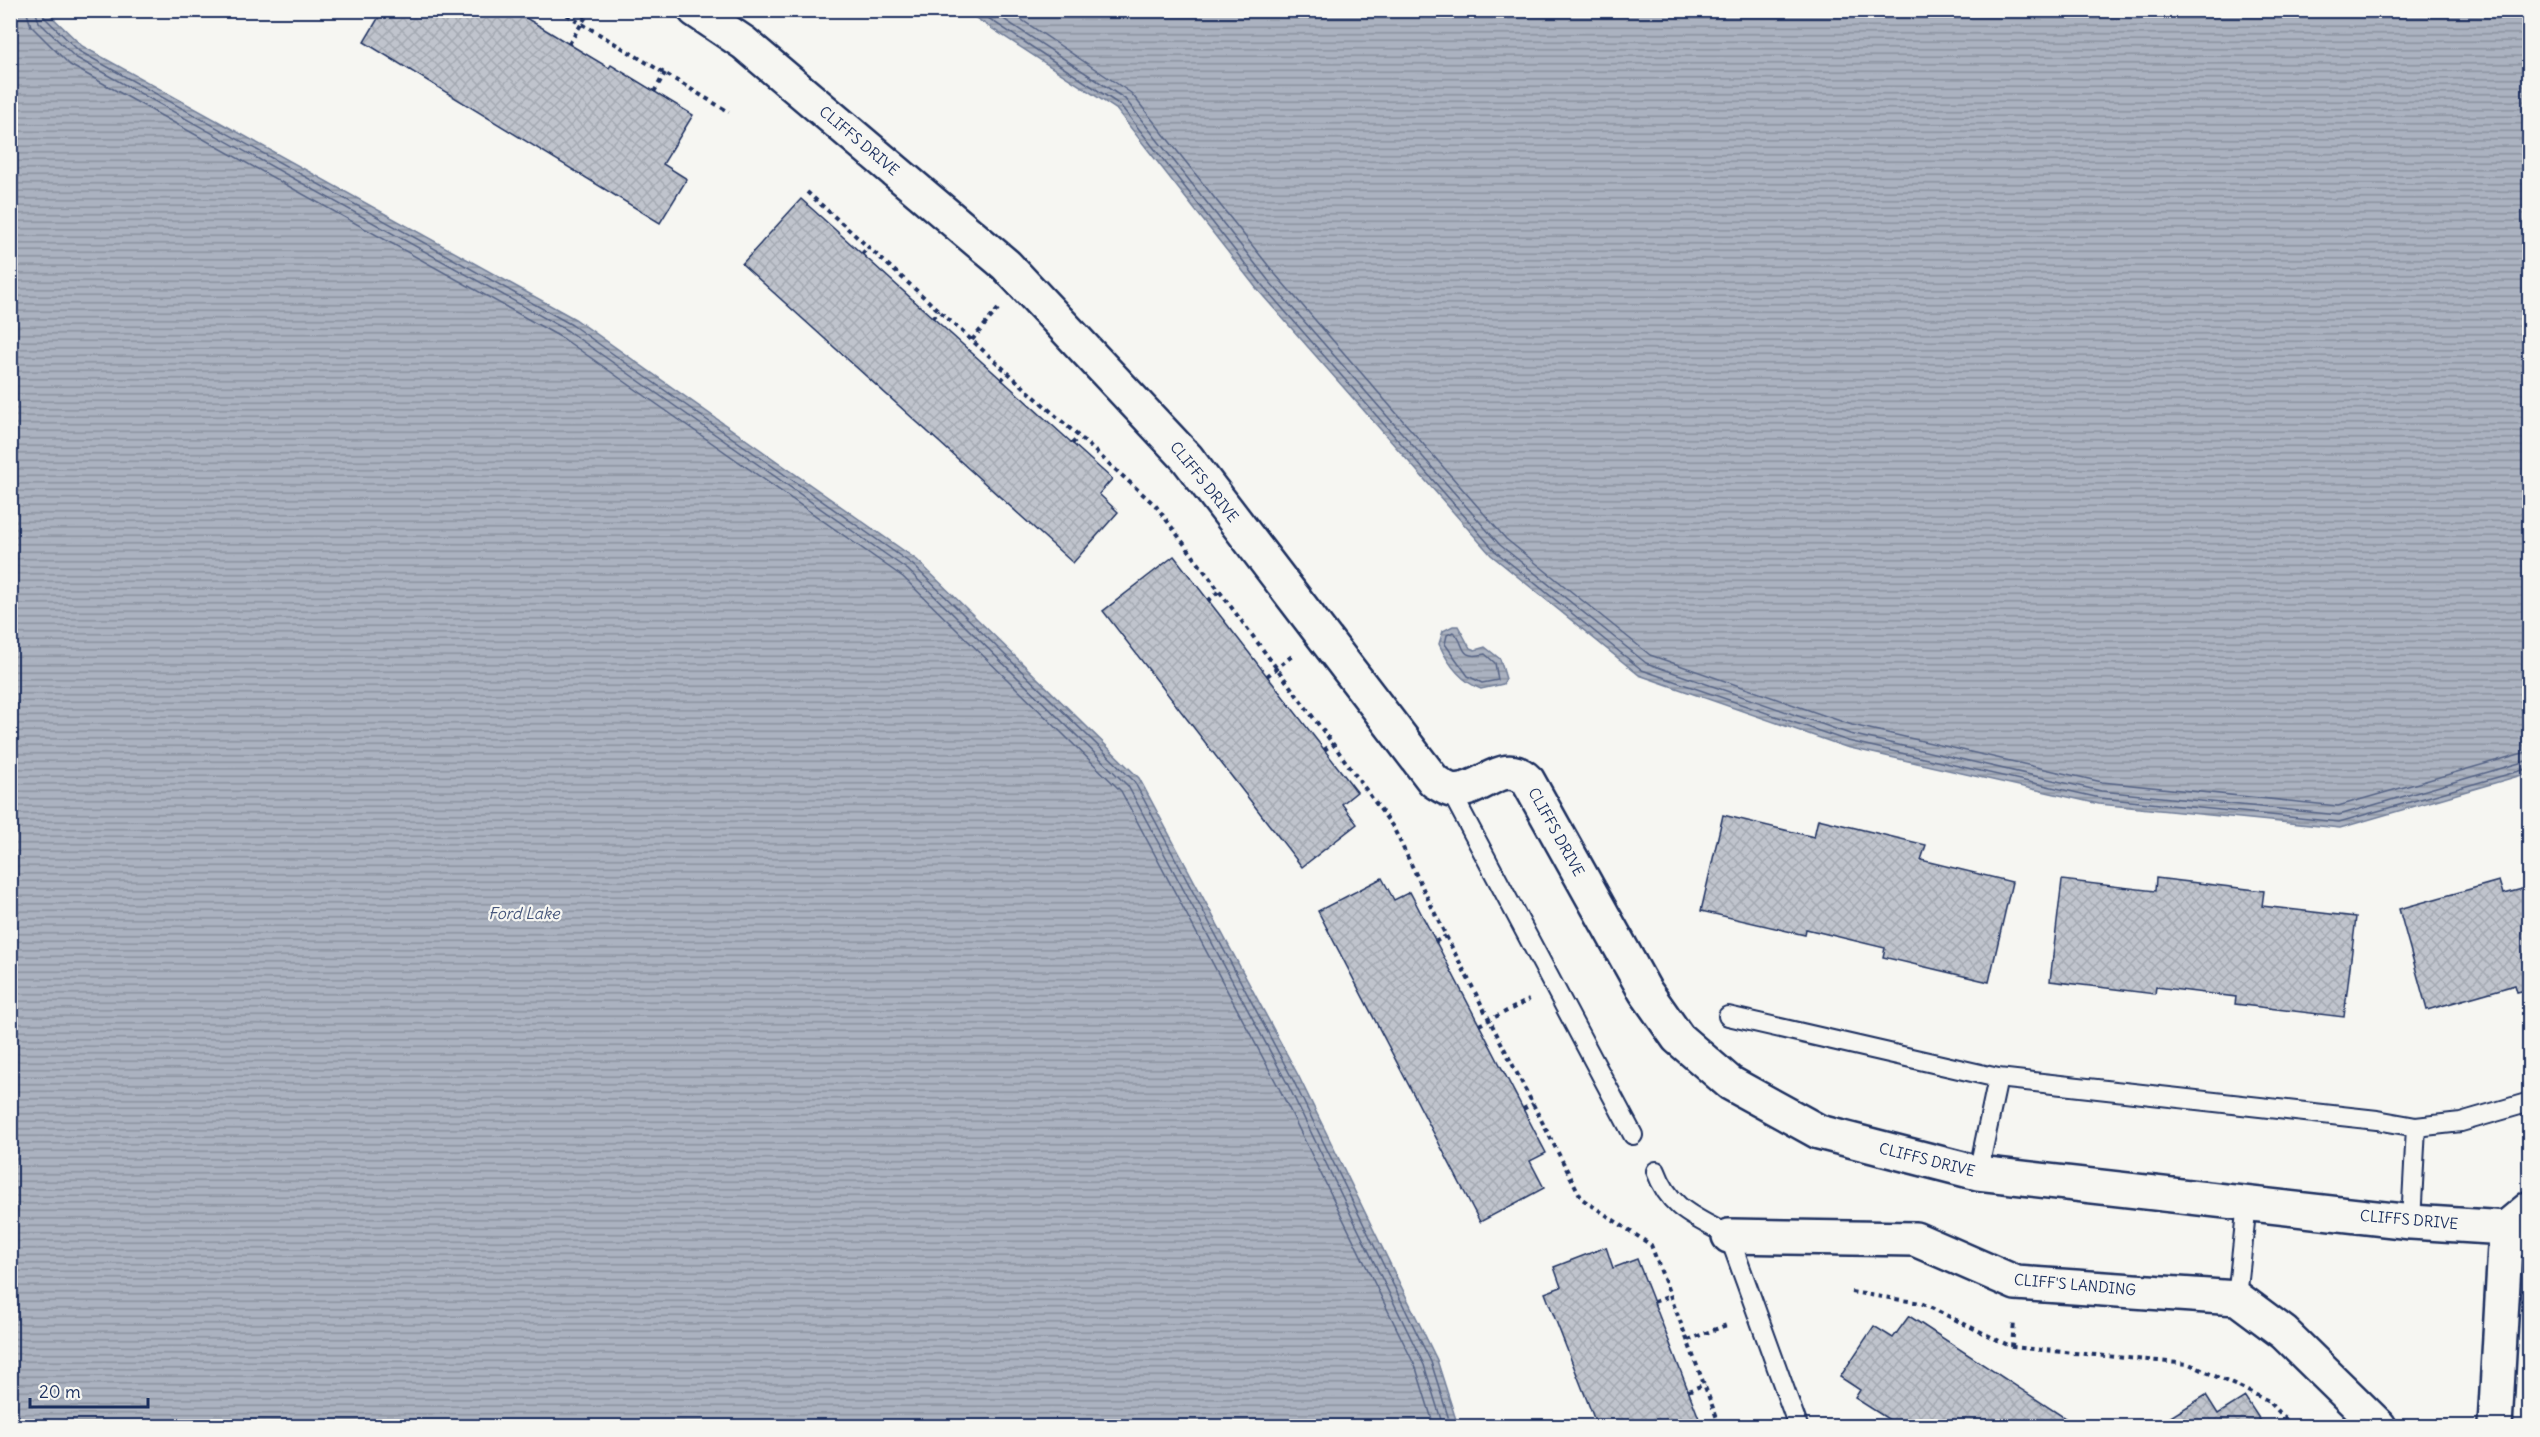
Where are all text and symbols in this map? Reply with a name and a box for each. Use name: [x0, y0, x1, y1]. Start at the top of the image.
street label: CLIFFS DRIVE: [816, 102, 903, 180]
street label: CLIFFS DRIVE: [1166, 437, 1243, 526]
street label: CLIFFS DRIVE: [1524, 784, 1589, 880]
water label: Ford Lake: [488, 903, 561, 923]
street label: CLIFFS DRIVE: [1877, 1138, 1977, 1181]
street label: CLIFFS DRIVE: [2359, 1206, 2459, 1233]
street label: CLIFF'S LANDING: [2013, 1270, 2137, 1299]
scale bar: [30, 1371, 148, 1409]
text: 20 m: [39, 1380, 81, 1403]

